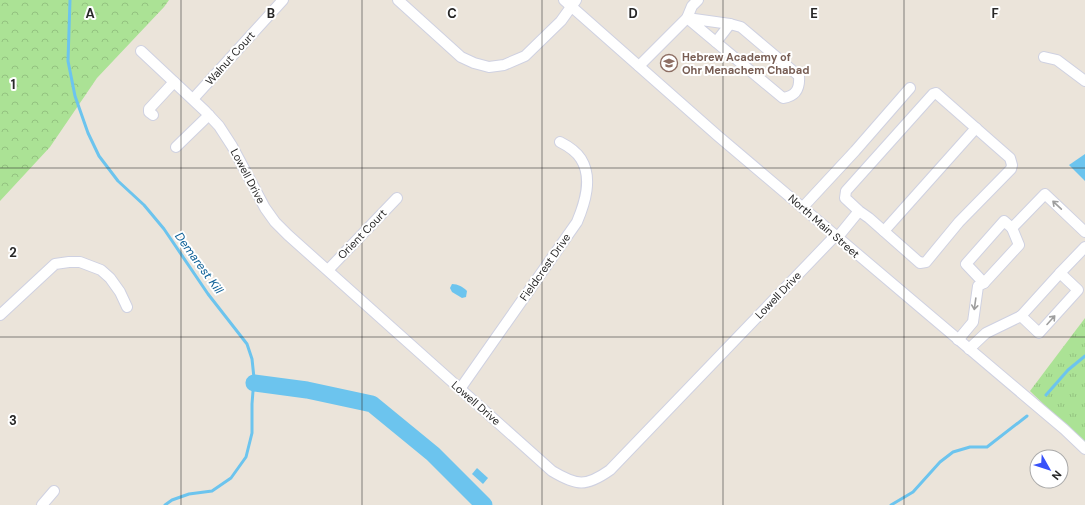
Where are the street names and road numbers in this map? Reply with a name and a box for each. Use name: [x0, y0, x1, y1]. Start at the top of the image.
street label: Walnut Court: [202, 28, 258, 88]
street label: Lowell Drive: [228, 146, 268, 206]
street label: North Main Street: [785, 191, 863, 261]
street label: Orient Court: [335, 206, 389, 262]
street label: Fieldcrest Drive: [517, 231, 573, 303]
street label: Lowell Drive: [752, 268, 804, 322]
street label: Lowell Drive: [449, 378, 503, 428]

